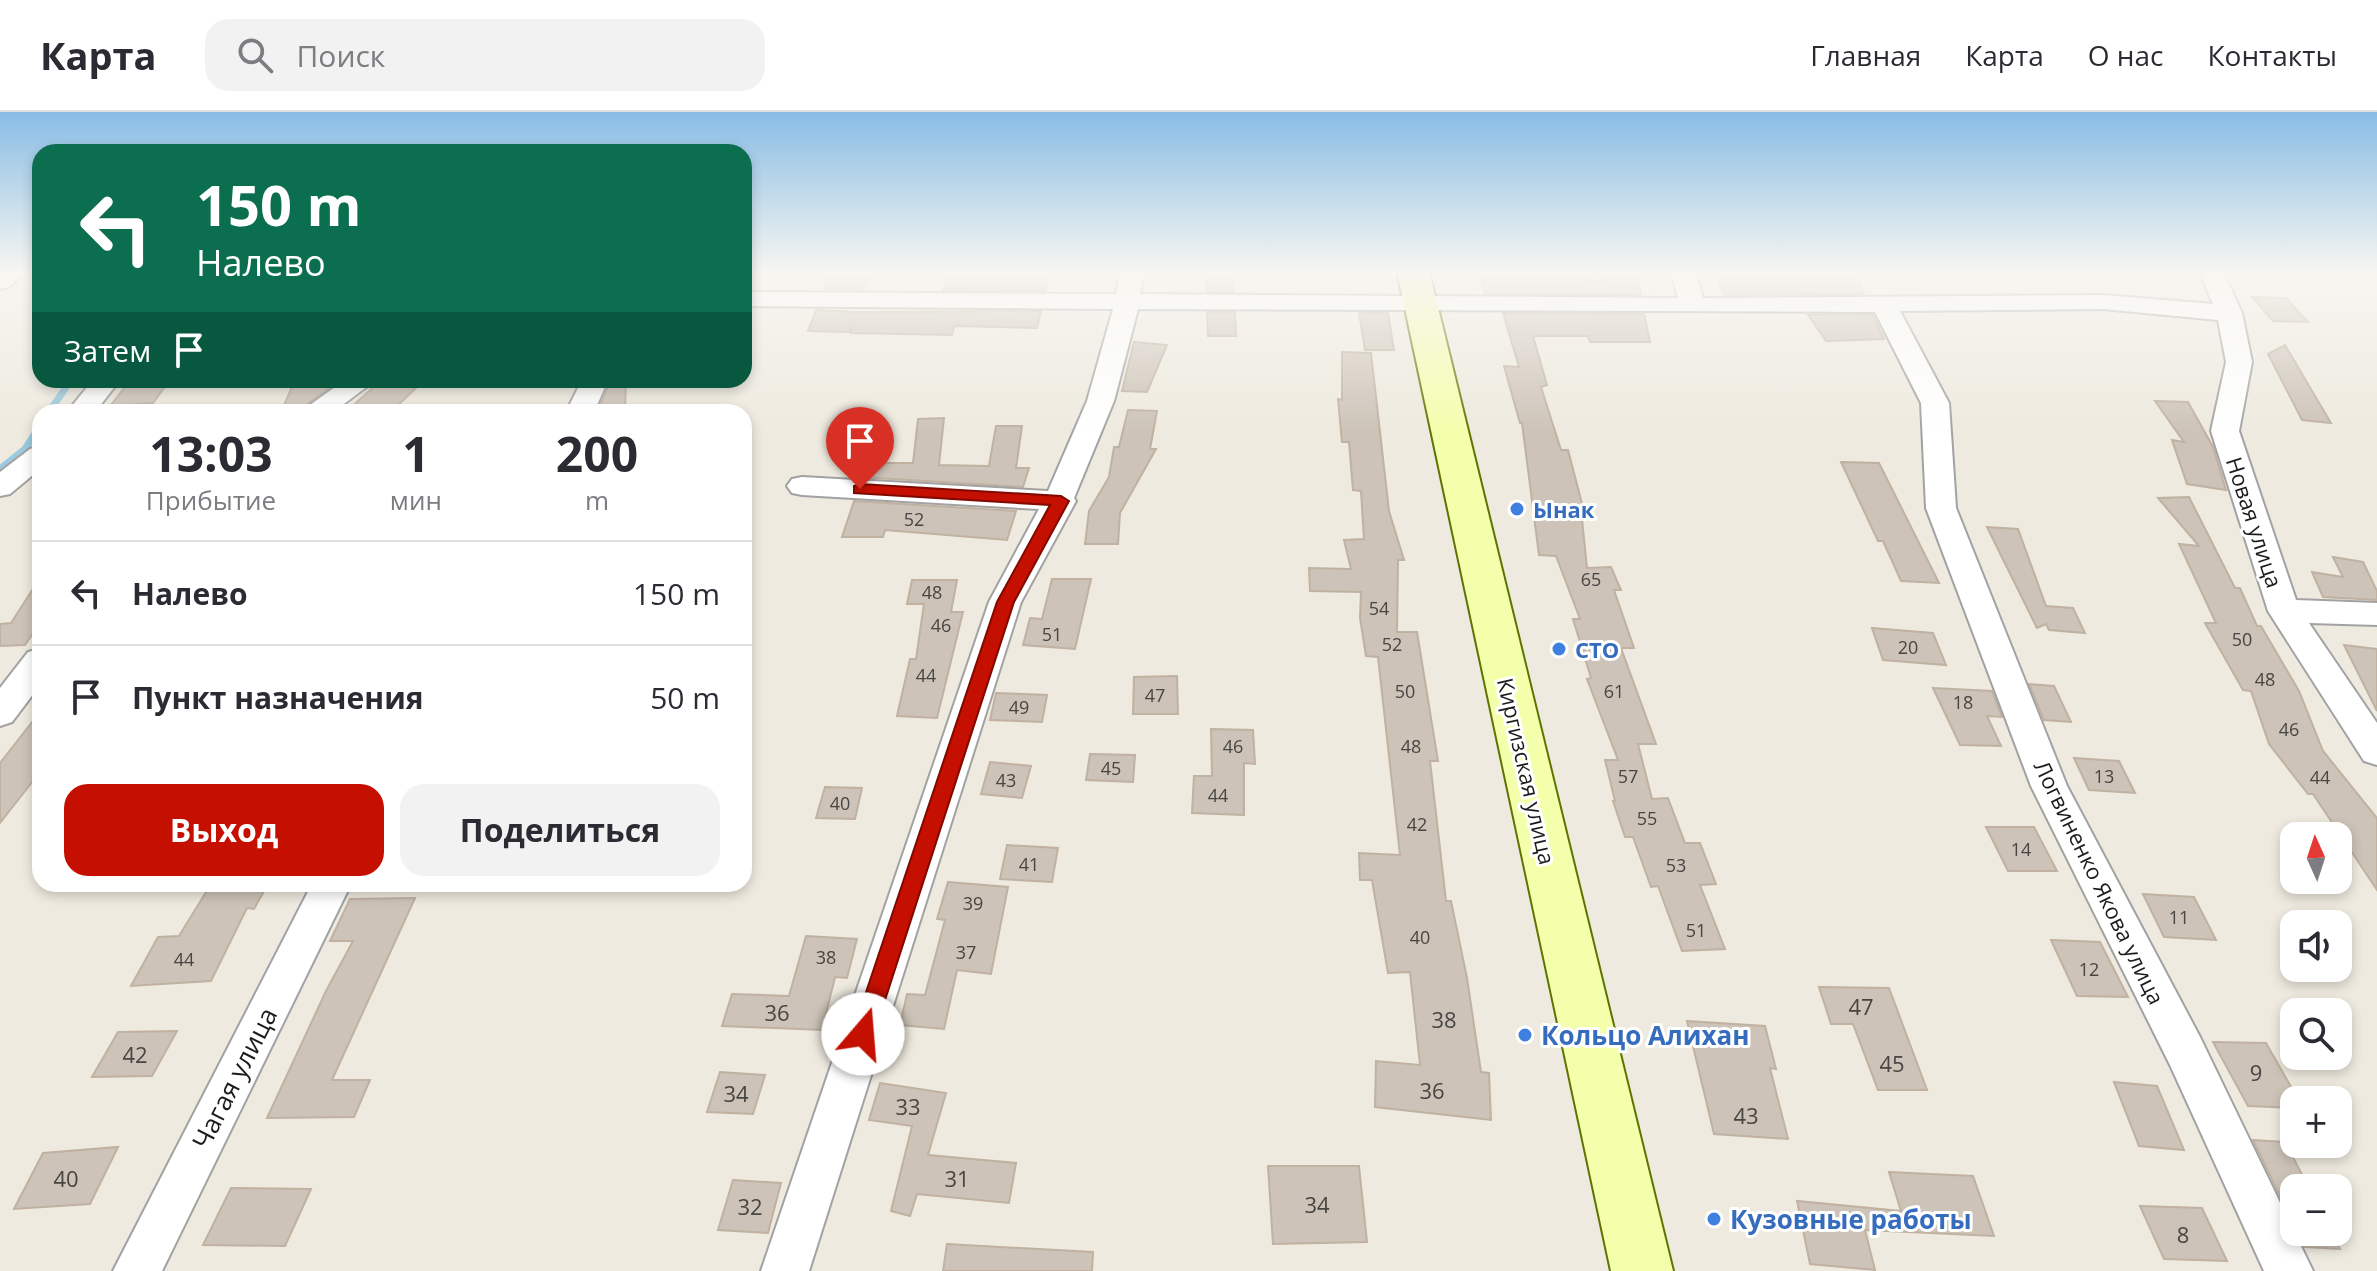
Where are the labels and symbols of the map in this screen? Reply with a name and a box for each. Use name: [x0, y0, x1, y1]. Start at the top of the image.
pin: [826, 407, 894, 489]
street label: Новая улица: [2220, 453, 2290, 591]
place label: Ынак: [1533, 494, 1595, 524]
marker: Ынак: [1508, 500, 1526, 518]
house number: 52: [904, 507, 924, 531]
house number: 65: [1581, 567, 1601, 591]
house number: 48: [922, 580, 942, 604]
house number: 54: [1369, 596, 1389, 620]
house number: 46: [931, 613, 951, 637]
house number: 51: [1042, 622, 1062, 646]
house number: 50: [2232, 627, 2252, 651]
house number: 52: [1382, 632, 1402, 656]
place label: СТО: [1575, 634, 1619, 664]
house number: 20: [1898, 635, 1918, 659]
marker: СТО: [1550, 640, 1568, 658]
house number: 44: [916, 663, 936, 687]
house number: 48: [2255, 667, 2275, 691]
street label: Киргизская улица: [1491, 675, 1563, 867]
house number: 50: [1395, 679, 1415, 703]
house number: 61: [1604, 679, 1624, 703]
house number: 47: [1145, 683, 1165, 707]
house number: 18: [1953, 690, 1973, 714]
house number: 49: [1009, 695, 1029, 719]
house number: 46: [2279, 717, 2299, 741]
house number: 46: [1223, 734, 1243, 758]
house number: 48: [1401, 734, 1421, 758]
street label: Логвиненко Якова улица: [2028, 755, 2172, 1009]
house number: 45: [1101, 756, 1121, 780]
house number: 57: [1618, 764, 1638, 788]
house number: 13: [2094, 764, 2114, 788]
house number: 44: [2310, 765, 2330, 789]
house number: 43: [996, 768, 1016, 792]
house number: 44: [1208, 783, 1228, 807]
house number: 40: [830, 791, 850, 815]
house number: 55: [1637, 806, 1657, 830]
house number: 42: [1407, 812, 1427, 836]
north arrow: [2280, 822, 2352, 894]
house number: 14: [2011, 837, 2031, 861]
house number: 41: [1019, 852, 1039, 876]
house number: 53: [1666, 853, 1686, 877]
house number: 39: [963, 891, 983, 915]
house number: 11: [2169, 905, 2189, 929]
house number: 51: [1686, 918, 1706, 942]
house number: 40: [1410, 925, 1430, 949]
house number: 37: [956, 940, 976, 964]
house number: 38: [816, 945, 836, 969]
house number: 44: [174, 947, 194, 971]
house number: 12: [2079, 957, 2099, 981]
house number: 47: [1848, 991, 1874, 1021]
position arrow: [821, 992, 905, 1076]
house number: 36: [764, 997, 790, 1027]
street label: Чагая улица: [183, 1001, 285, 1155]
house number: 38: [1431, 1004, 1457, 1034]
place label: Кольцо Алихан: [1541, 1017, 1749, 1053]
marker: Кольцо Алихан: [1516, 1026, 1534, 1044]
house number: 42: [122, 1039, 148, 1069]
house number: 45: [1879, 1048, 1905, 1078]
house number: 9: [2250, 1057, 2262, 1087]
house number: 36: [1419, 1075, 1445, 1105]
house number: 34: [723, 1078, 749, 1108]
house number: 33: [895, 1091, 921, 1121]
house number: 43: [1733, 1100, 1759, 1130]
house number: 40: [53, 1163, 79, 1193]
house number: 31: [944, 1163, 970, 1193]
house number: 34: [1304, 1189, 1330, 1219]
house number: 32: [737, 1191, 763, 1221]
place label: Кузовные работы: [1730, 1201, 1972, 1237]
marker: Кузовные работы: [1705, 1210, 1723, 1228]
house number: 8: [2177, 1219, 2189, 1249]

